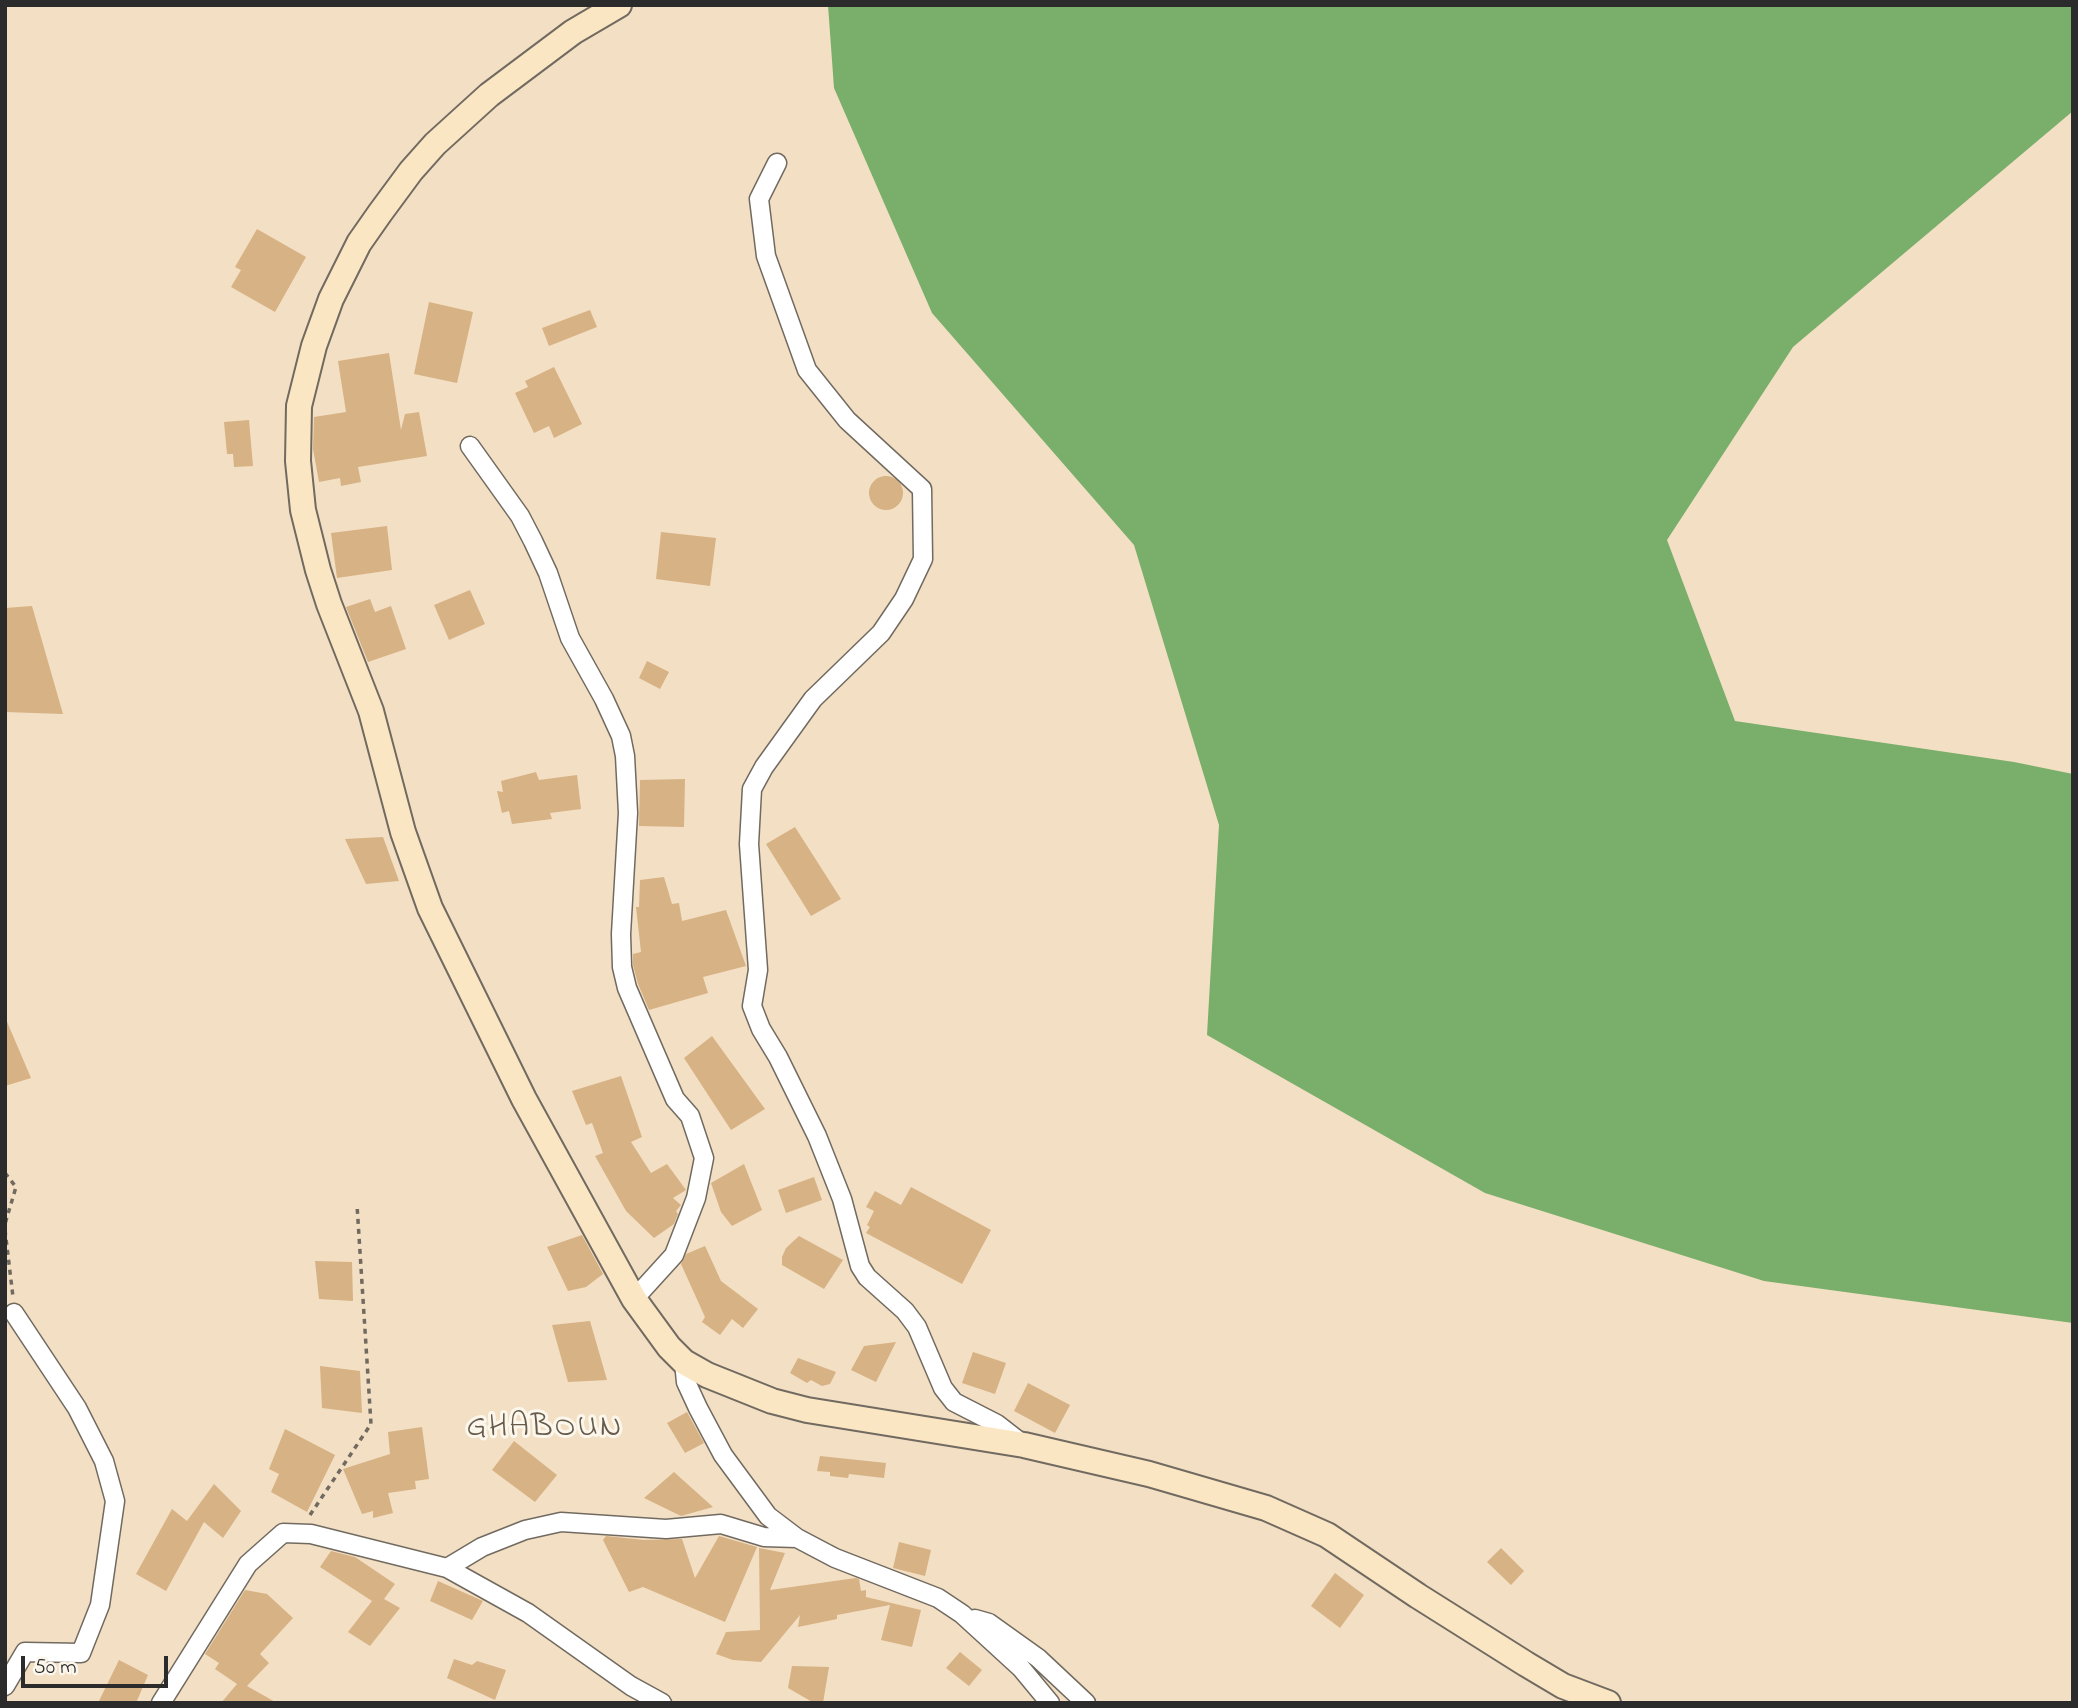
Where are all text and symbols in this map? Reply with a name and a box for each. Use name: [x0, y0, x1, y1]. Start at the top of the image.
district label: GHABOUN: [467, 1411, 623, 1449]
scale bar: [24, 1642, 172, 1686]
text: 50 m: [34, 1653, 77, 1683]

